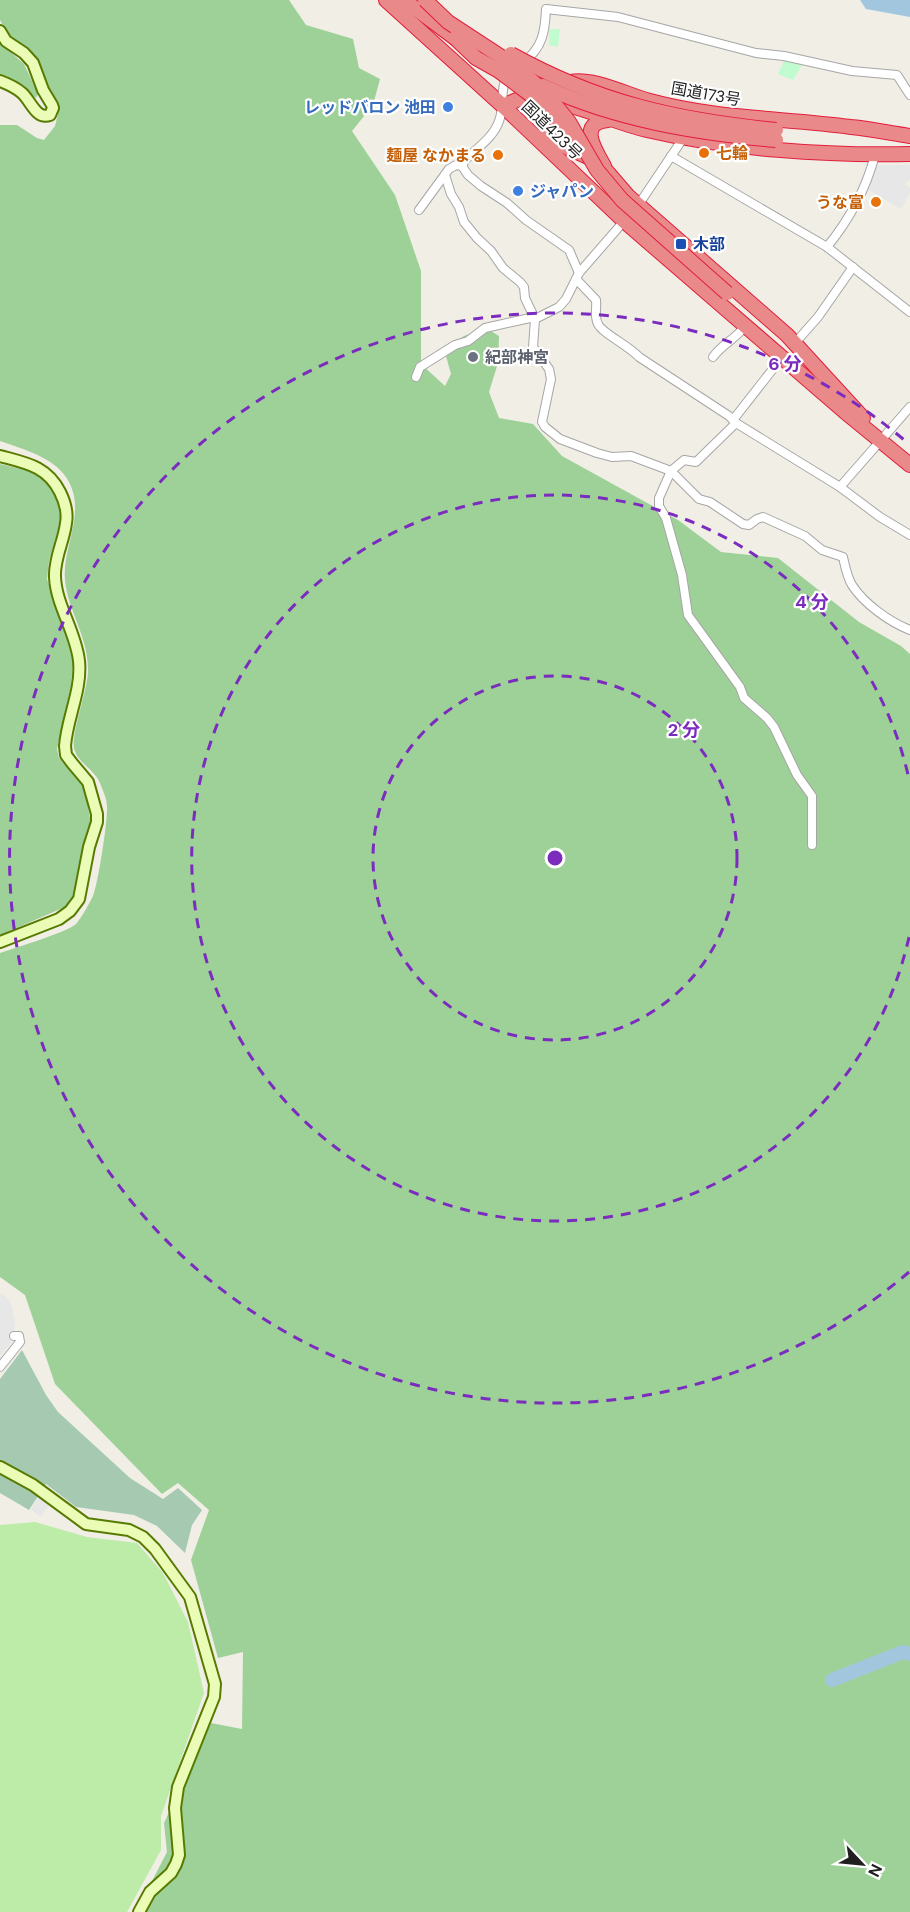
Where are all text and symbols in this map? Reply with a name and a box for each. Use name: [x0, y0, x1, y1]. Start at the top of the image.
street label: 国道173号: [669, 78, 743, 110]
street label: 国道423号: [517, 96, 587, 164]
place label: レッドバロン 池田: [304, 97, 436, 118]
marker: レッドバロン 池田: [441, 100, 455, 114]
place label: 七輪: [716, 143, 748, 164]
place label: 麺屋 なかまる: [386, 145, 486, 166]
marker: 七輪: [697, 146, 711, 160]
marker: 麺屋 なかまる: [491, 148, 505, 162]
place label: ジャパン: [530, 181, 594, 202]
marker: ジャパン: [511, 184, 525, 198]
place label: うな富: [816, 192, 864, 213]
marker: うな富: [869, 195, 883, 209]
place label: 木部: [693, 234, 725, 255]
marker: 木部: [674, 237, 688, 251]
place label: 紀部神宮: [485, 347, 549, 368]
marker: 紀部神宮: [466, 350, 480, 364]
text: 6 分: [768, 352, 802, 376]
text: 4 分: [795, 590, 829, 614]
text: 2 分: [668, 718, 700, 742]
centre of rings: [545, 848, 565, 868]
north arrow: [832, 1834, 892, 1894]
text: N: [863, 1861, 887, 1880]

